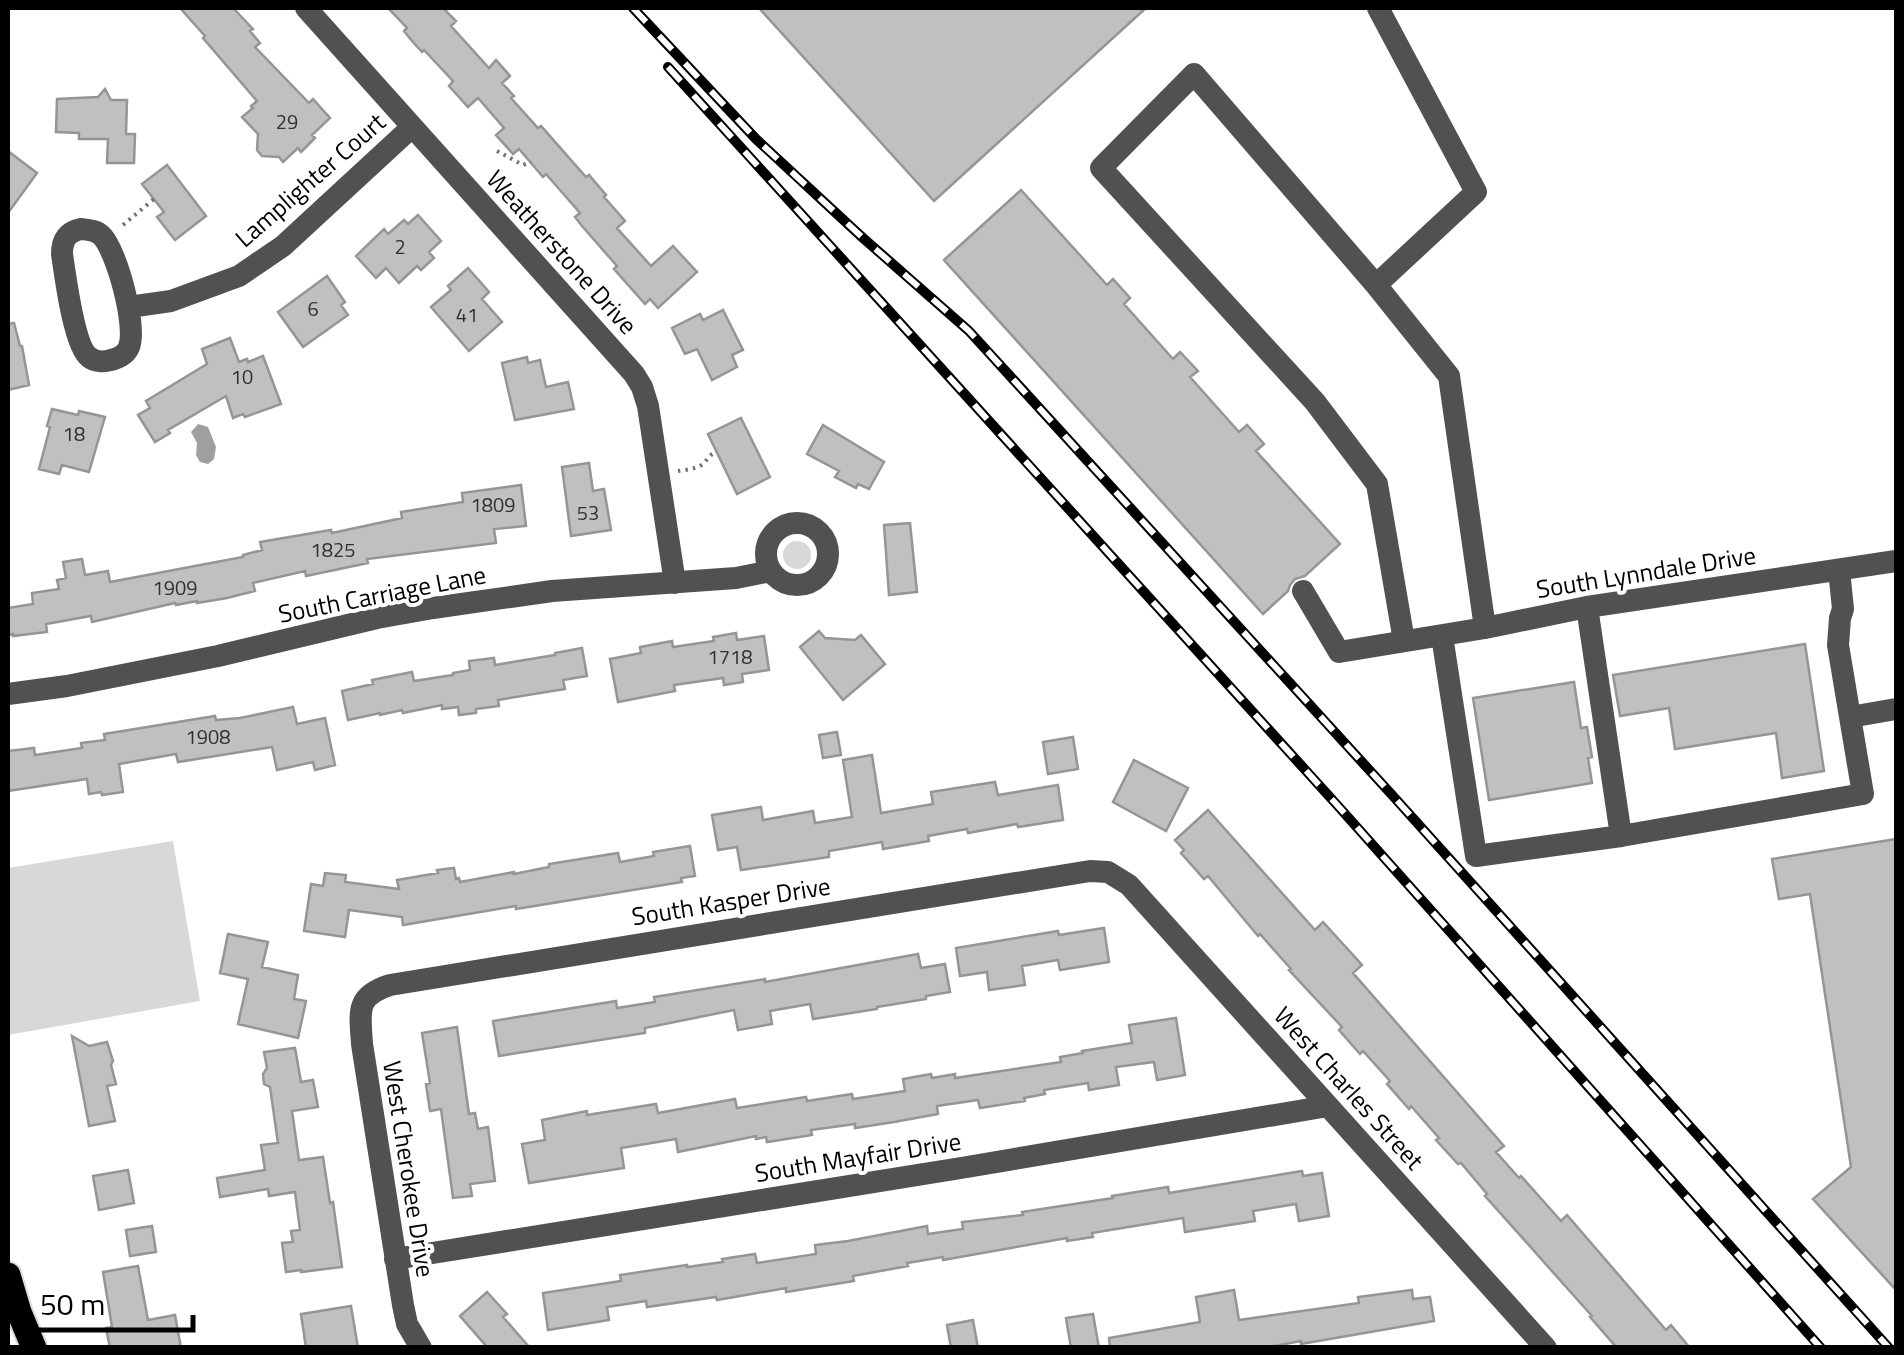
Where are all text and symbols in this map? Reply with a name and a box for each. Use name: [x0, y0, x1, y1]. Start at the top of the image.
street label: Lamplighter Court: [226, 104, 394, 256]
house number: 29: [276, 106, 298, 137]
street label: Weatherstone Drive: [478, 161, 646, 343]
house number: 2: [394, 231, 406, 262]
house number: 6: [307, 293, 319, 324]
house number: 41: [456, 299, 478, 330]
house number: 10: [231, 361, 253, 392]
house number: 18: [63, 418, 85, 449]
house number: 1809: [471, 489, 515, 520]
house number: 53: [577, 497, 599, 528]
house number: 1825: [311, 534, 355, 565]
street label: South Lynndale Drive: [1533, 536, 1759, 608]
street label: South Carriage Lane: [275, 555, 489, 633]
house number: 1909: [153, 572, 197, 603]
house number: 1718: [708, 641, 752, 672]
house number: 1908: [186, 721, 230, 752]
street label: South Kasper Drive: [629, 867, 833, 935]
street label: West Charles Street: [1265, 998, 1433, 1178]
street label: West Cherokee Drive: [373, 1058, 445, 1280]
street label: South Mayfair Drive: [752, 1122, 964, 1192]
scale bar: [25, 1270, 192, 1332]
text: 50 m: [40, 1281, 105, 1327]

